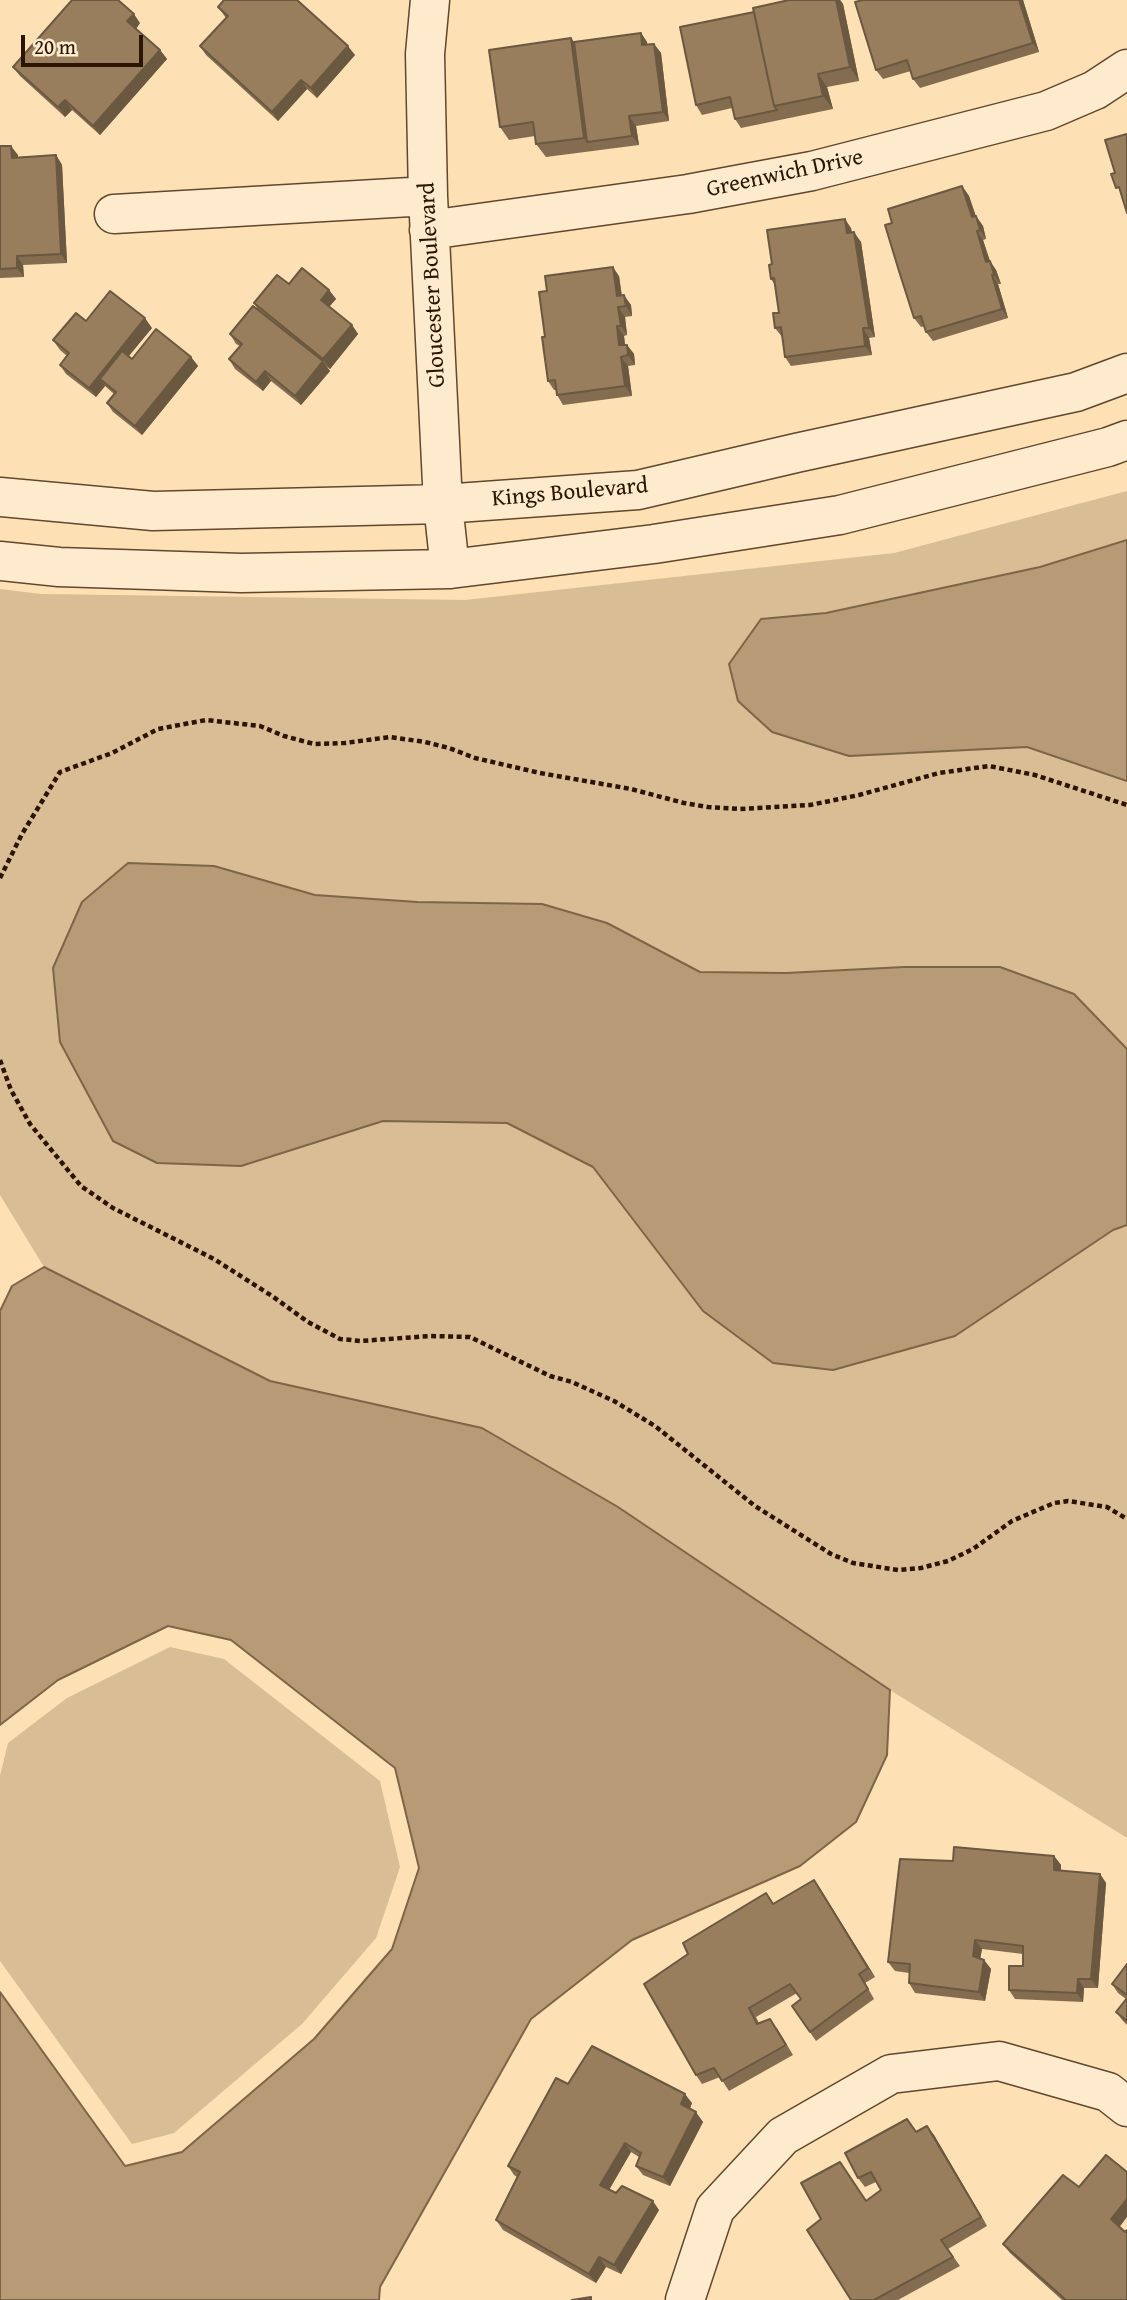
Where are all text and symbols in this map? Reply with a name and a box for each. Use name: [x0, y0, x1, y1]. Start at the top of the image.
scale bar: [24, 21, 147, 65]
text: 20 m: [34, 31, 76, 62]
street label: Greenwich Drive: [704, 144, 866, 204]
street label: Gloucester Boulevard: [414, 182, 452, 388]
street label: Kings Boulevard: [491, 472, 649, 514]

